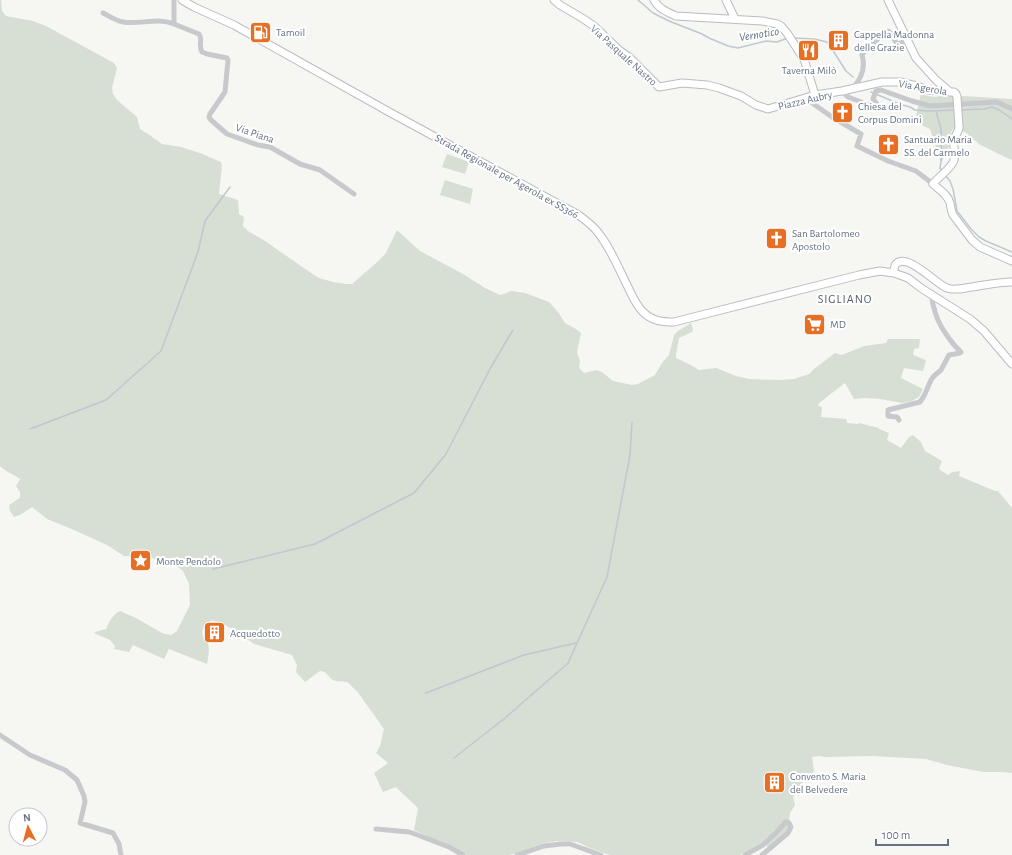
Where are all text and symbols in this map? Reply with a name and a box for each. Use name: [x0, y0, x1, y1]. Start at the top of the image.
fuel station icon: Tamoil: [247, 19, 273, 45]
street label: Via Pasquale Nastro: [588, 23, 659, 88]
water label: Vernotico: [738, 25, 780, 43]
place label: Tamoil: [276, 27, 305, 38]
building icon: Cappella Madonna delle Grazie: [825, 27, 851, 53]
place label: Cappella Madonna delle Grazie: [854, 29, 934, 53]
restaurant icon: Taverna Milò: [796, 37, 822, 63]
place label: Taverna Milò: [782, 65, 836, 76]
street label: Via Agerola: [898, 78, 948, 97]
street label: Piazza Aubry: [777, 89, 833, 112]
church icon: Chiesa del Corpus Domini: [830, 99, 856, 125]
place label: Chiesa del Corpus Domini: [858, 101, 922, 125]
street label: Via Piana: [234, 122, 275, 145]
street label: Strada Regionale per Agerola ex SS366: [433, 132, 580, 221]
church icon: Santuario Maria SS. del Carmelo: [875, 132, 901, 158]
place label: Santuario Maria SS. del Carmelo: [904, 134, 972, 158]
church icon: San Bartolomeo Apostolo: [763, 226, 789, 252]
place label: San Bartolomeo Apostolo: [792, 228, 860, 252]
district label: SIGLIANO: [818, 293, 872, 305]
supermarket icon: MD: [801, 311, 827, 337]
place label: MD: [830, 319, 846, 330]
place icon: Monte Pendolo: [128, 548, 154, 574]
place label: Monte Pendolo: [156, 556, 221, 567]
building icon: Acquedotto: [201, 620, 227, 646]
place label: Acquedotto: [230, 628, 280, 639]
building icon: Convento S. Maria del Belvedere: [762, 769, 788, 795]
place label: Convento S. Maria del Belvedere: [790, 771, 866, 795]
north arrow: [8, 807, 48, 847]
text: N: [23, 812, 31, 823]
scale bar: [876, 821, 948, 847]
text: 100 m: [882, 829, 910, 841]

